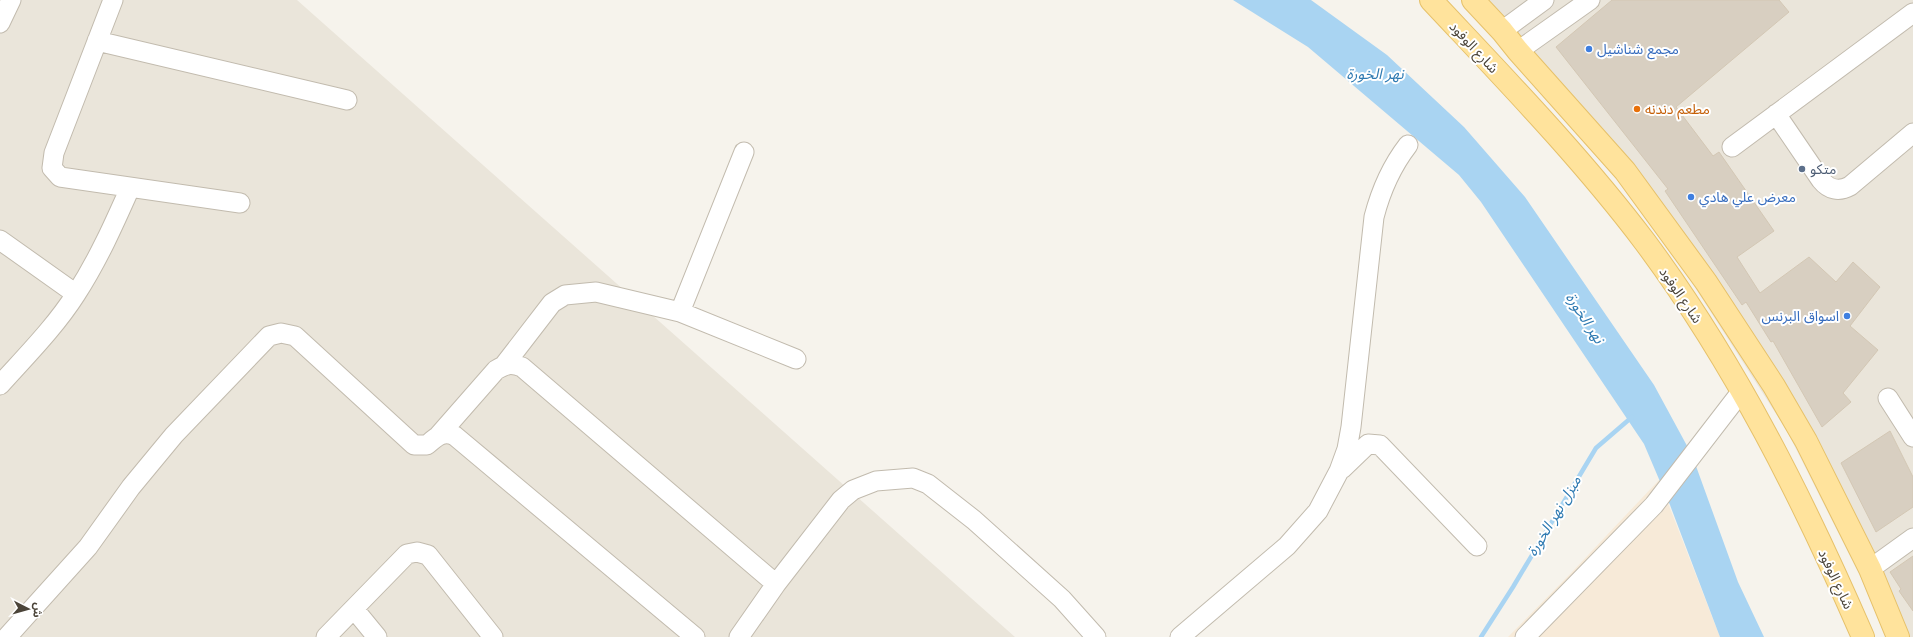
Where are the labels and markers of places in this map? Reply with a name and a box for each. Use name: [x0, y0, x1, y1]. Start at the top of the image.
place label: مجمع شناشيل: [1597, 41, 1679, 60]
marker: مجمع شناشيل: [1584, 44, 1594, 54]
place label: مطعم دندنه: [1645, 101, 1710, 120]
marker: مطعم دندنه: [1632, 104, 1642, 114]
place label: متكو: [1810, 161, 1836, 178]
marker: متكو: [1797, 164, 1807, 174]
place label: معرض علي هادي: [1699, 189, 1796, 208]
marker: معرض علي هادي: [1686, 192, 1696, 202]
place label: اسواق البرنس: [1762, 308, 1839, 325]
marker: اسواق البرنس: [1842, 311, 1852, 321]

